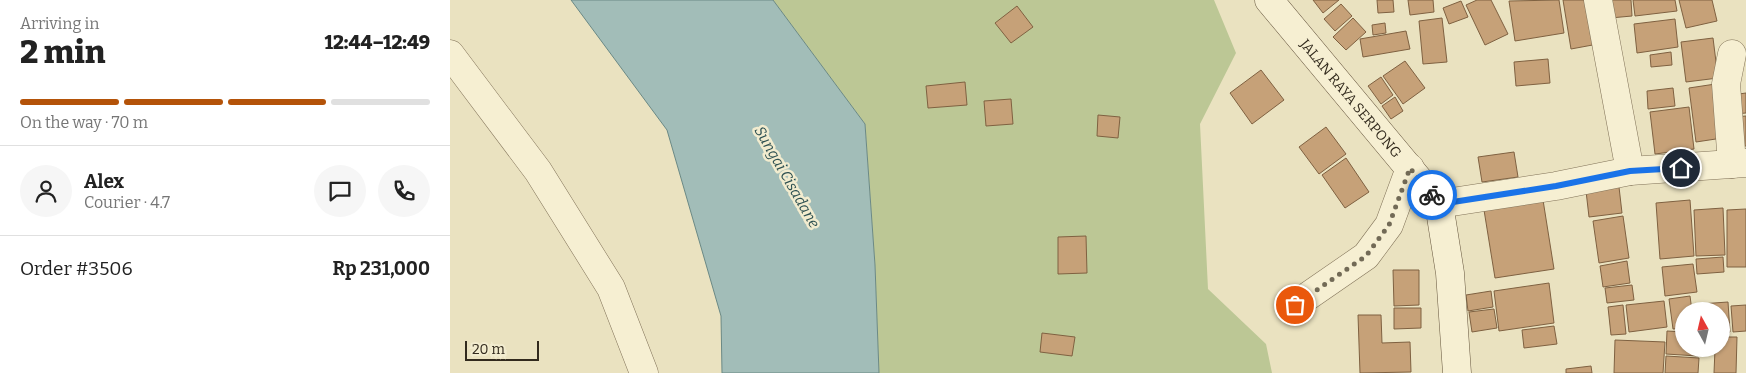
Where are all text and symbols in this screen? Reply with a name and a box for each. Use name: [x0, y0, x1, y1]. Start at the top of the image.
text: Arriving in: [20, 14, 99, 33]
text: 12:44–12:49: [324, 31, 430, 54]
text: 2 min: [20, 33, 106, 71]
street label: JALAN RAYA SERPONG: [1296, 35, 1405, 161]
text: On the way · 70 m: [20, 113, 148, 132]
water label: Sungai Cisadane: [751, 123, 824, 231]
pin: [1660, 147, 1702, 189]
icon: home: [1667, 154, 1695, 182]
button: person: [20, 165, 72, 217]
button: chat: [314, 165, 366, 217]
button: phone: [378, 165, 430, 217]
text: Alex: [84, 170, 124, 193]
courier: [1407, 170, 1457, 220]
icon: bike: [1418, 181, 1446, 209]
text: Courier · 4.7: [84, 193, 170, 212]
text: Order #3506: [20, 257, 133, 280]
text: Rp 231,000: [332, 257, 430, 280]
pin: [1274, 284, 1316, 326]
icon: bag: [1281, 291, 1309, 319]
north arrow: [1675, 302, 1730, 358]
map controls: [1675, 302, 1730, 357]
scale bar: [465, 338, 539, 361]
text: 20 m: [472, 341, 505, 358]

